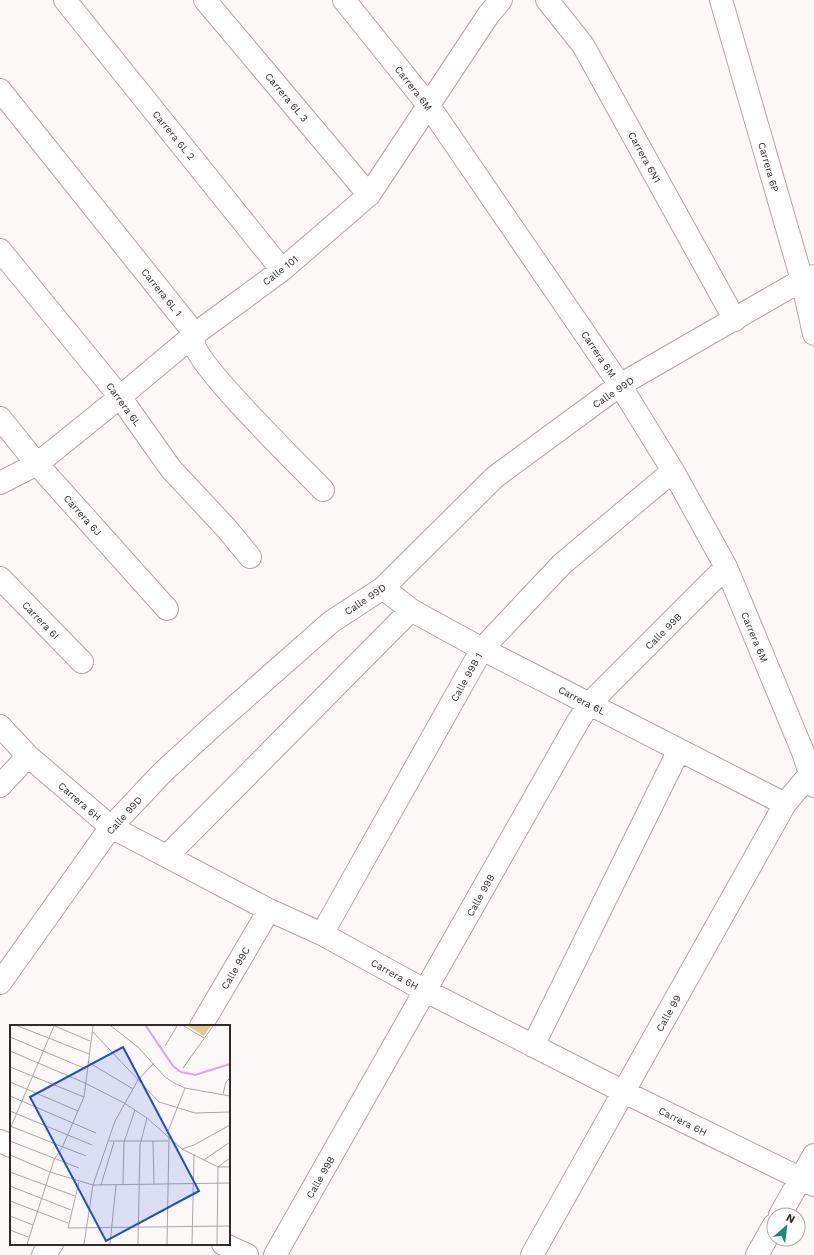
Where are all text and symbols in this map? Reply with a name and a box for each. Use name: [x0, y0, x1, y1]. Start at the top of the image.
street label: Carrera 6M: [393, 64, 434, 113]
street label: Carrera 6L 3: [263, 71, 310, 124]
street label: Carrera 6L 2: [150, 108, 197, 162]
street label: Carrera 6N1: [626, 130, 663, 185]
street label: Carrera 6P: [756, 141, 781, 193]
street label: Calle 101: [261, 253, 300, 288]
street label: Carrera 6L 1: [139, 266, 184, 318]
street label: Carrera 6M: [579, 329, 618, 380]
street label: Calle 99D: [591, 375, 636, 410]
street label: Carrera 6L: [104, 380, 143, 428]
street label: Carrera 6J: [62, 493, 104, 538]
street label: Calle 99D: [343, 582, 388, 617]
street label: Carrera 6I: [20, 599, 61, 641]
street label: Carrera 6M: [739, 610, 770, 664]
street label: Calle 99B: [643, 611, 684, 652]
street label: Calle 99B 1: [449, 651, 484, 703]
street label: Carrera 6L: [556, 684, 607, 717]
street label: Carrera 6H: [56, 780, 103, 823]
street label: Calle 99D: [104, 794, 144, 837]
street label: Calle 99B: [464, 872, 497, 918]
street label: Calle 99C: [219, 945, 252, 991]
street label: Carrera 6H: [369, 957, 420, 992]
street label: Calle 99: [654, 993, 683, 1033]
inset map: [10, 1025, 230, 1245]
street label: Carrera 6H: [657, 1105, 709, 1138]
street label: Calle 99B: [304, 1154, 337, 1200]
north arrow: [766, 1207, 806, 1247]
text: N: [784, 1211, 797, 1226]

